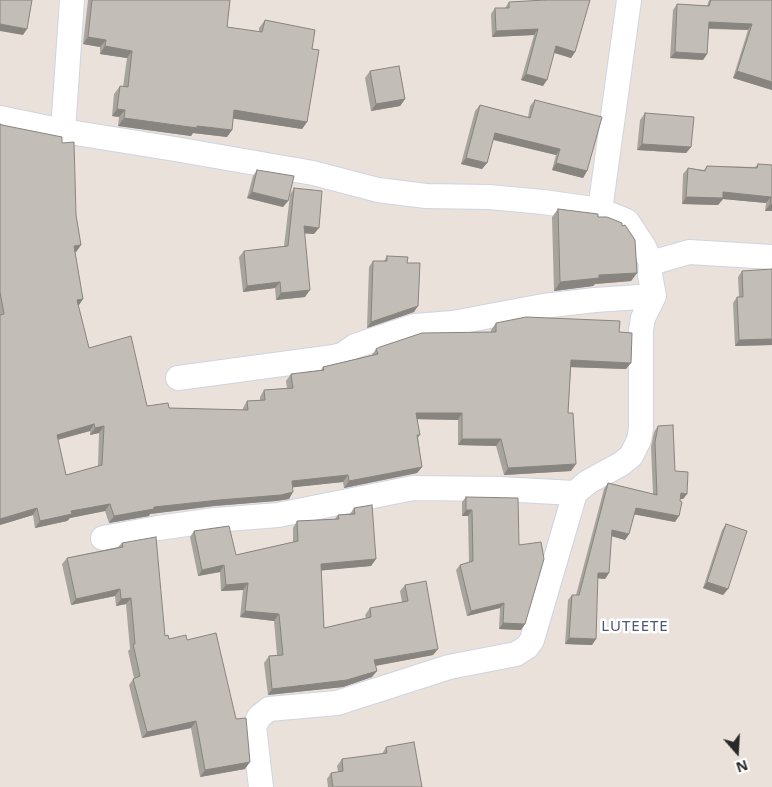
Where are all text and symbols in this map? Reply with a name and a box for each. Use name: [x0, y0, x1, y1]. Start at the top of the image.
district label: LUTEETE: [600, 618, 670, 636]
north arrow: [712, 727, 762, 777]
text: N: [734, 756, 751, 777]

